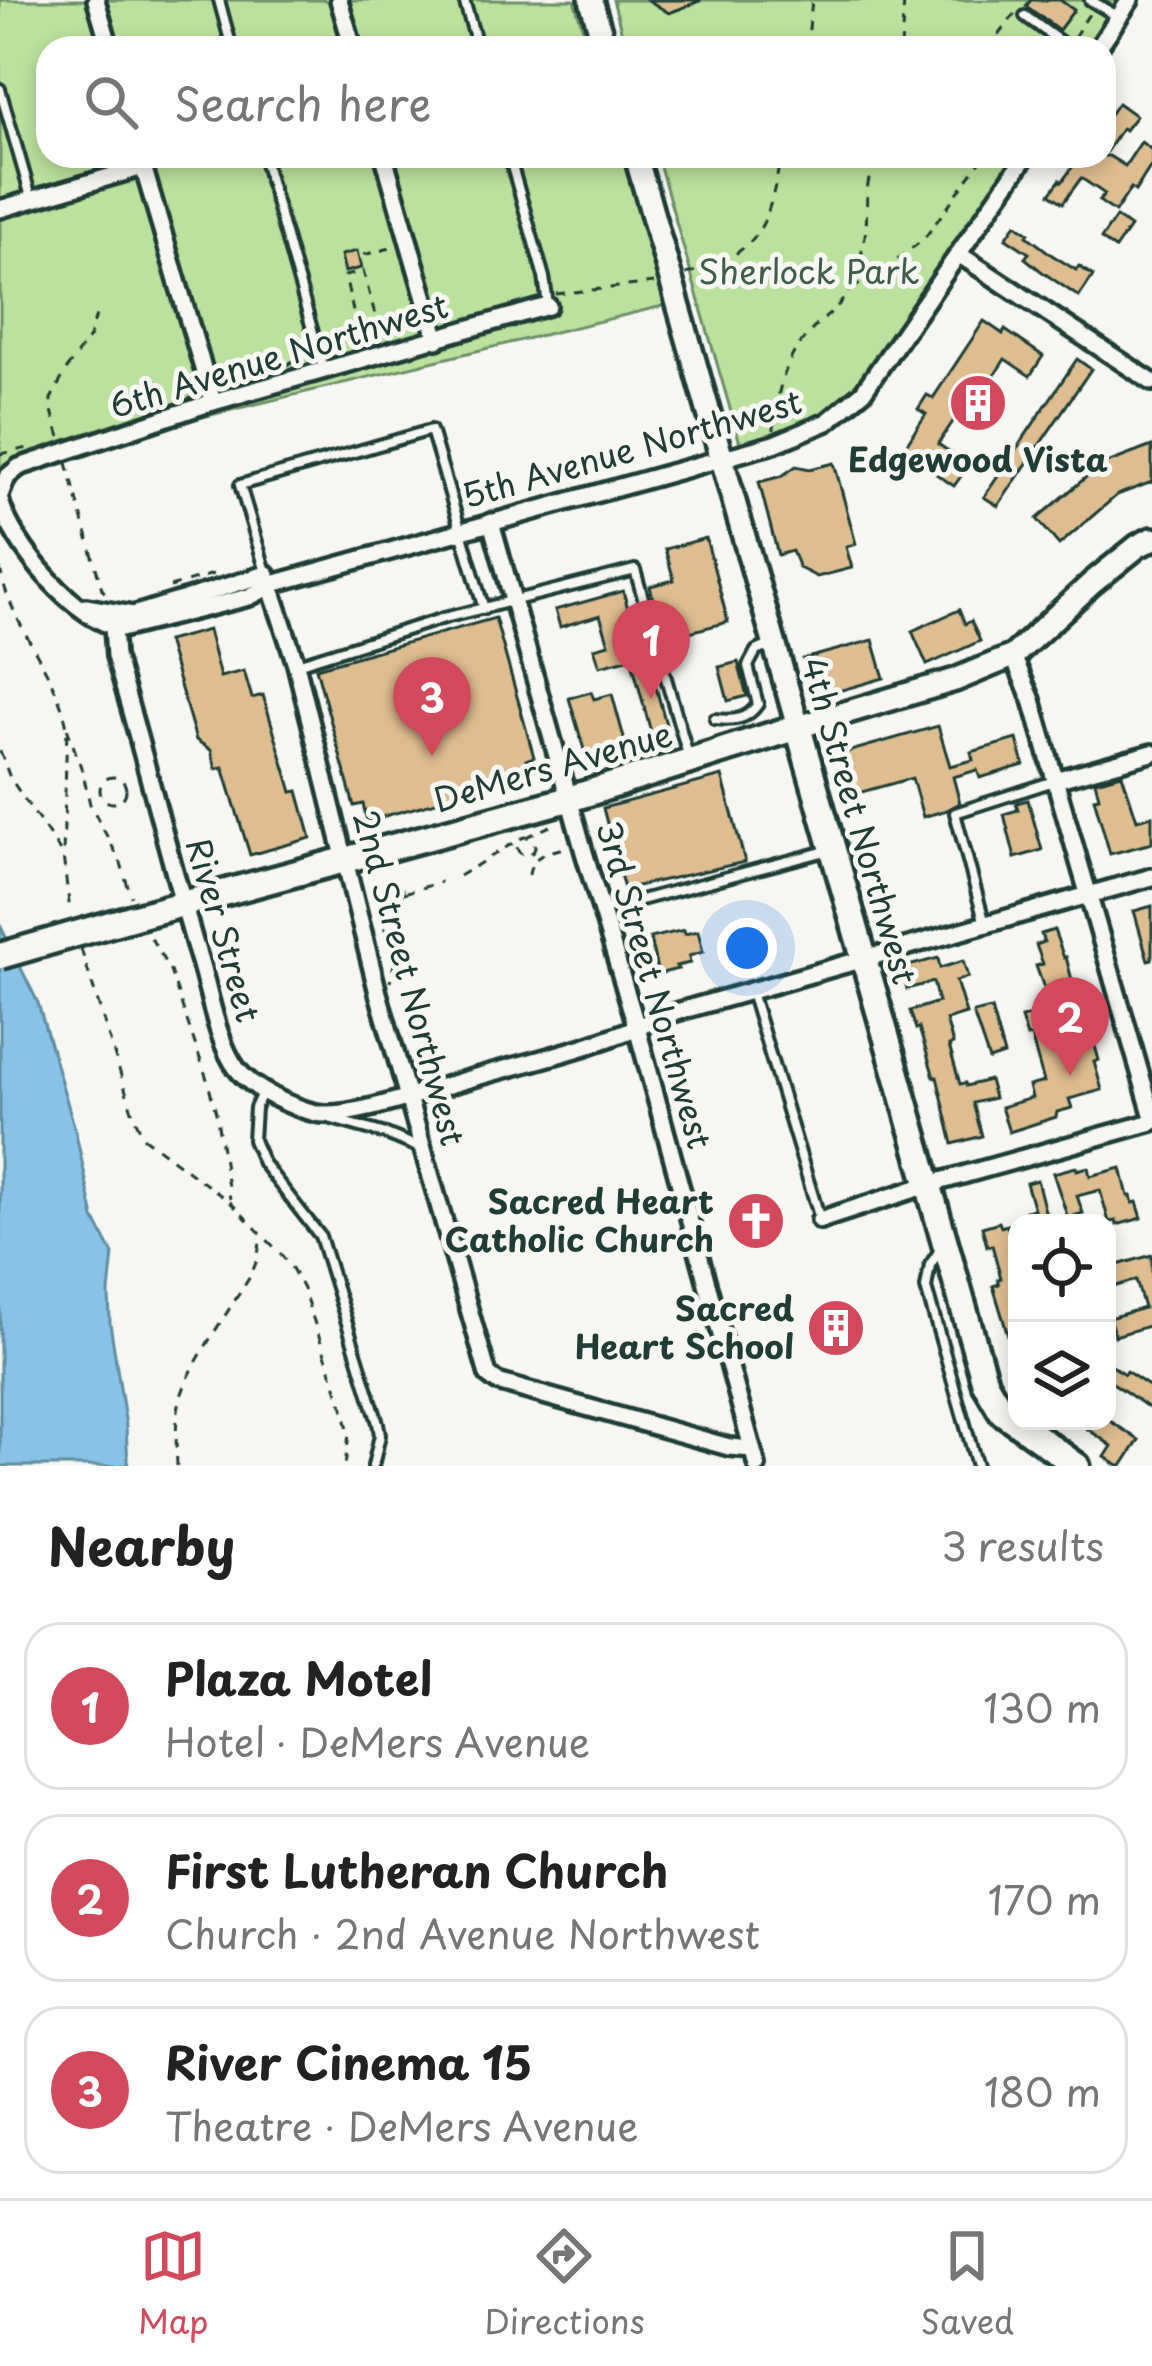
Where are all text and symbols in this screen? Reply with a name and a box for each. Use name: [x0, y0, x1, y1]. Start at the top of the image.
search box: [36, 36, 1116, 168]
text: Search here: [174, 68, 431, 136]
icon: search: [78, 69, 144, 135]
park label: Sherlock Park: [698, 245, 920, 295]
street label: 6th Avenue Northwest: [103, 279, 454, 429]
building icon: Edgewood Vista: [947, 372, 1009, 434]
street label: 5th Avenue Northwest: [456, 375, 807, 519]
place label: Edgewood Vista: [848, 433, 1109, 483]
pin: 1: [612, 600, 690, 699]
street label: 4th Street Northwest: [790, 651, 932, 990]
pin: 3: [393, 657, 471, 756]
street label: DeMers Avenue: [427, 707, 678, 823]
street label: 2nd Street Northwest: [342, 804, 480, 1151]
street label: 3rd Street Northwest: [585, 815, 727, 1154]
street label: River Street: [175, 831, 275, 1027]
your location: [717, 918, 777, 978]
pin: 2: [1031, 977, 1109, 1076]
place label: Sacred Heart Catholic Church: [445, 1175, 714, 1263]
church icon: Sacred Heart Catholic Church: [725, 1190, 787, 1252]
map controls: [1008, 1214, 1116, 1430]
button: locate: [1008, 1214, 1116, 1322]
place label: Sacred Heart School: [575, 1282, 794, 1370]
building icon: Sacred Heart School: [805, 1297, 867, 1359]
button: layers: [1008, 1322, 1116, 1430]
text: Nearby: [48, 1506, 235, 1583]
text: 3 results: [941, 1515, 1104, 1574]
text: Plaza Motel: [165, 1643, 432, 1711]
text: 1: [81, 1677, 99, 1736]
text: 130 m: [983, 1677, 1101, 1736]
text: Hotel · DeMers Avenue: [165, 1711, 590, 1770]
text: First Lutheran Church: [165, 1835, 668, 1903]
text: 2: [76, 1869, 104, 1928]
text: 170 m: [988, 1869, 1101, 1928]
text: Church · 2nd Avenue Northwest: [165, 1903, 760, 1962]
text: River Cinema 15: [165, 2027, 532, 2095]
text: 3: [77, 2061, 103, 2120]
text: 180 m: [984, 2061, 1101, 2120]
text: Theatre · DeMers Avenue: [165, 2095, 638, 2154]
tab: Map: [138, 2223, 208, 2345]
tab: Directions: [484, 2223, 645, 2345]
tab: Saved: [920, 2223, 1014, 2345]

